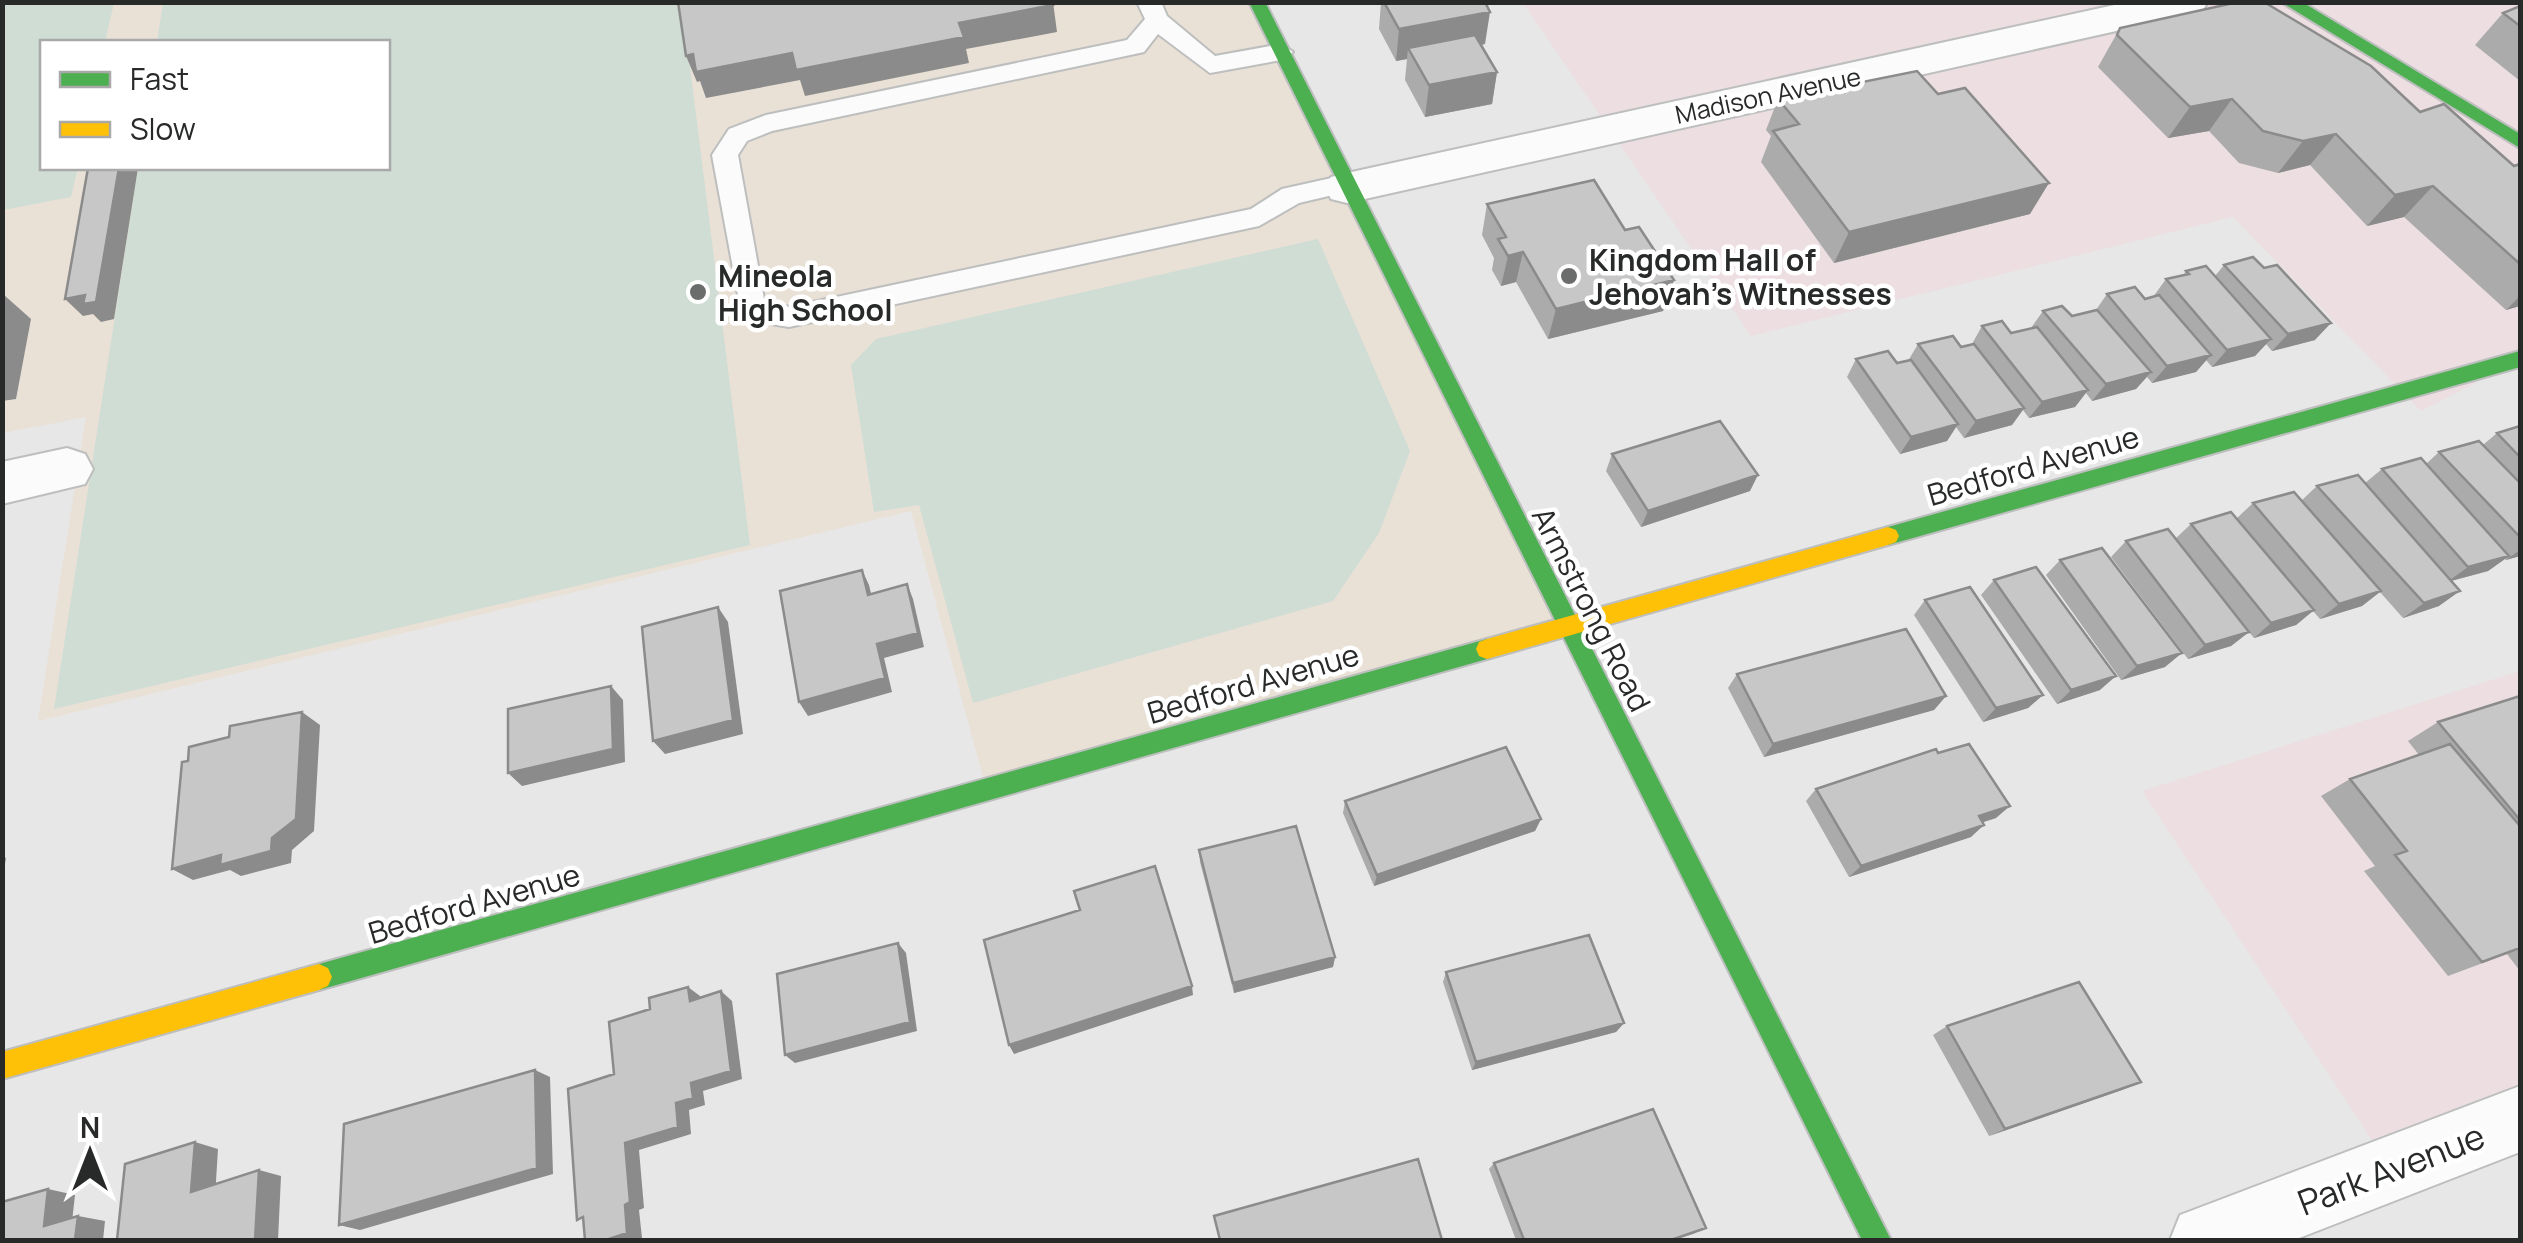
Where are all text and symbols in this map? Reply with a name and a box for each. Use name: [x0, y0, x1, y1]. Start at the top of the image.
legend: [40, 40, 390, 170]
text: Fast: [130, 58, 189, 99]
street label: Madison Avenue: [1672, 58, 1864, 132]
text: Slow: [130, 108, 196, 149]
place label: Kingdom Hall of Jehovah’s Witnesses: [1589, 239, 1892, 314]
place label: Mineola High School: [718, 255, 893, 330]
marker: Kingdom Hall of Jehovah’s Witnesses: [1558, 265, 1580, 287]
marker: Mineola High School: [687, 281, 709, 303]
street label: Bedford Avenue: [1922, 415, 2144, 515]
street label: Armstrong Road: [1523, 500, 1661, 718]
street label: Bedford Avenue: [1142, 633, 1364, 733]
street label: Bedford Avenue: [363, 853, 585, 953]
north arrow: [40, 1103, 140, 1203]
text: N: [80, 1108, 100, 1146]
street label: Park Avenue: [2291, 1111, 2491, 1227]

